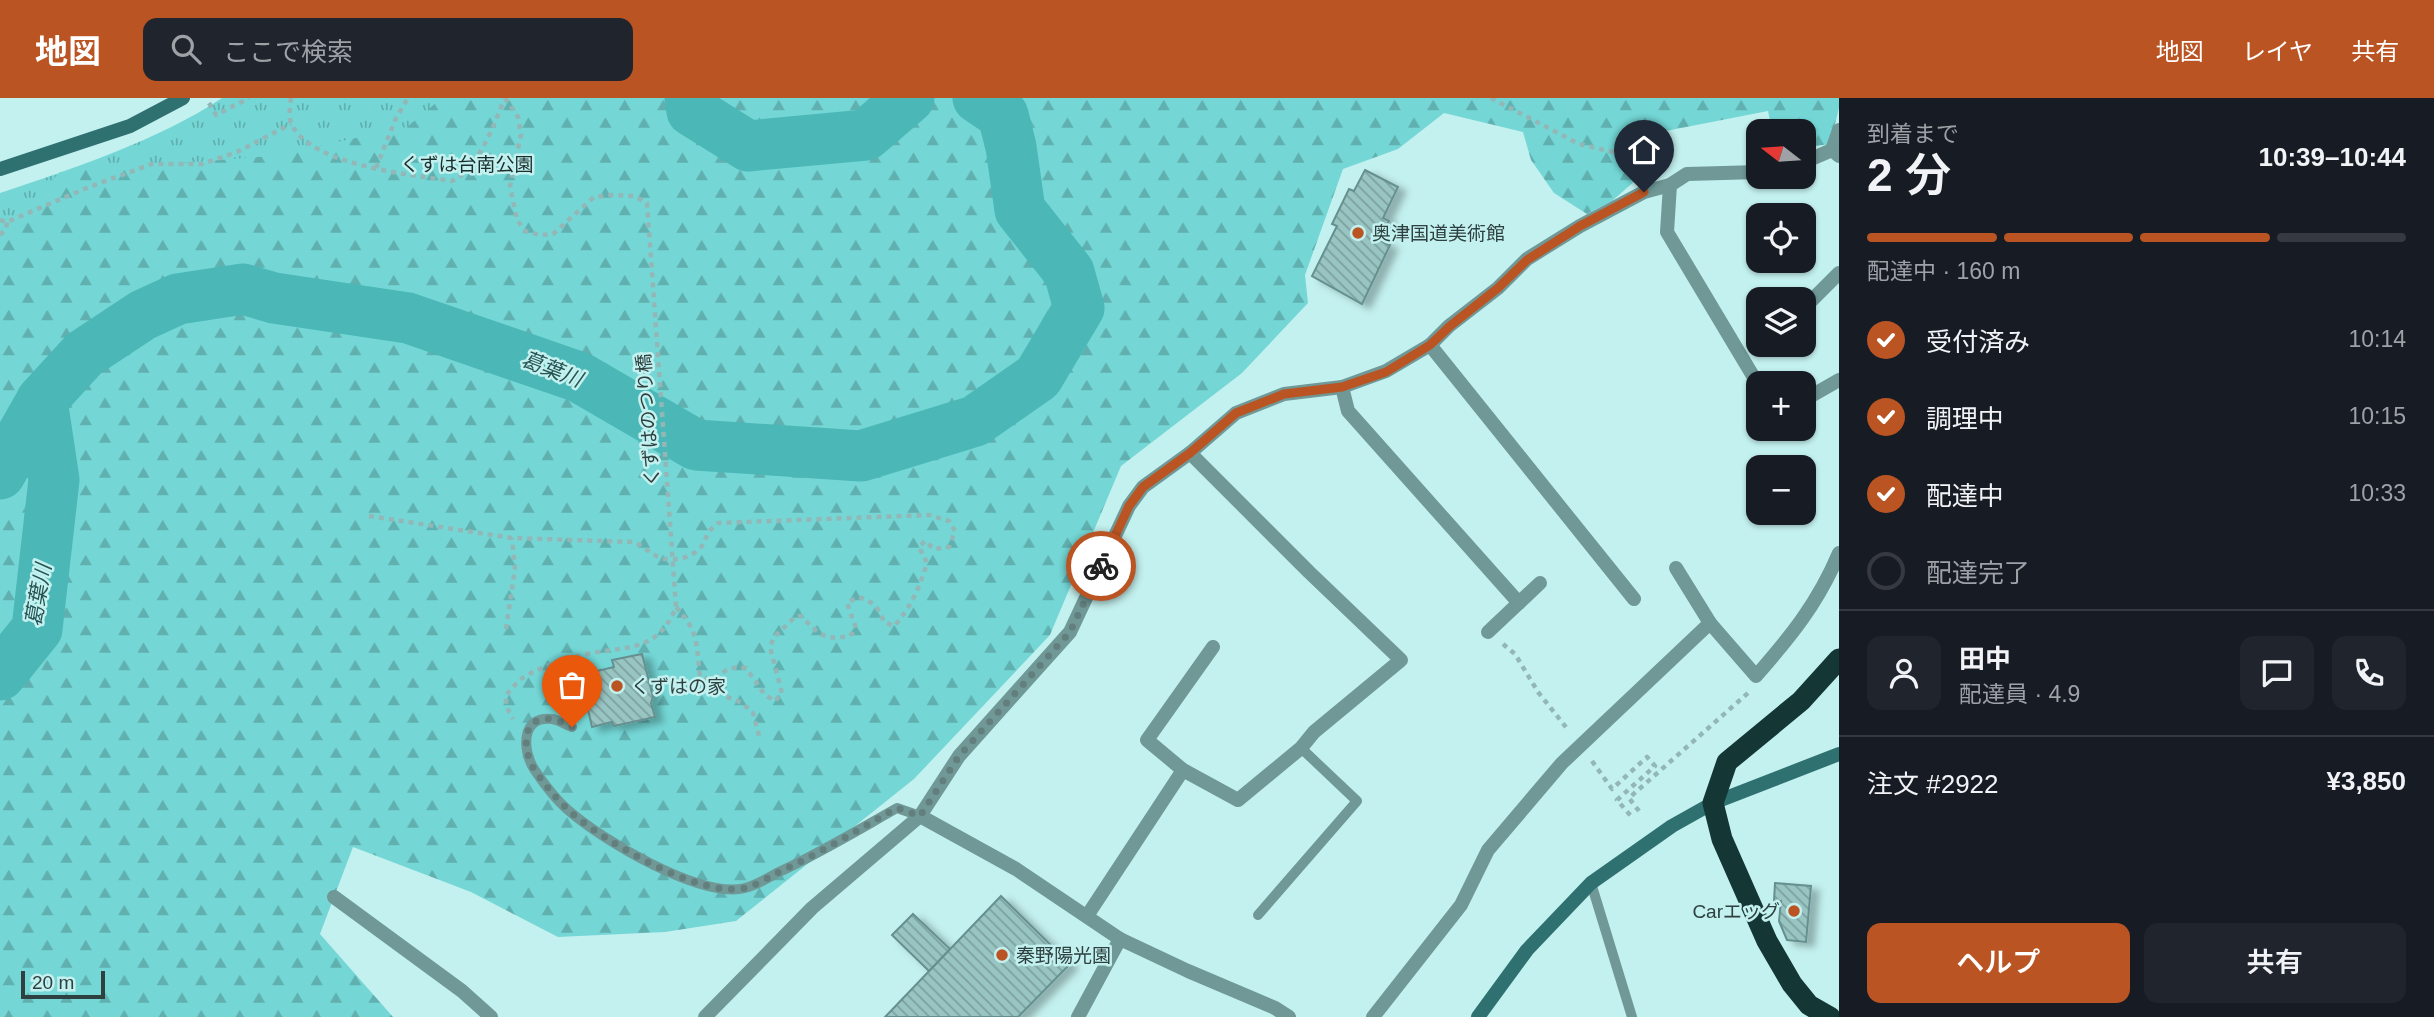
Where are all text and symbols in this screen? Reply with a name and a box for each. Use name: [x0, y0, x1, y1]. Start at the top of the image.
search box: [143, 18, 633, 81]
icon: search: [167, 30, 205, 68]
text: 地図: [35, 33, 101, 70]
text: ここで検索: [223, 37, 353, 67]
text: 地図: [2156, 38, 2204, 65]
text: レイヤ: [2242, 38, 2313, 65]
text: 共有: [2351, 38, 2399, 65]
north arrow: [1746, 119, 1816, 189]
map controls: [1746, 119, 1816, 525]
pin: [1614, 120, 1674, 192]
text: 到着まで: [1867, 121, 1959, 147]
icon: home: [1625, 131, 1663, 169]
text: 10:39–10:44: [2259, 142, 2406, 172]
text: 2 分: [1867, 149, 1951, 201]
park label: くずは台南公園: [400, 154, 534, 175]
button: locate: [1746, 203, 1816, 273]
place label: 奥津国道美術館: [1372, 223, 1505, 244]
marker: 奥津国道美術館: [1350, 225, 1366, 241]
text: 配達中 · 160 m: [1867, 258, 2020, 284]
button: layers: [1746, 287, 1816, 357]
icon: check: [1867, 321, 1905, 359]
text: 10:14: [2348, 326, 2406, 352]
text: 受付済み: [1926, 327, 2030, 357]
water label: 葛葉川: [518, 347, 587, 392]
street label: くずはのつり橋: [633, 353, 663, 487]
button: +: [1746, 371, 1816, 441]
icon: check: [1867, 398, 1905, 436]
text: 10:15: [2348, 403, 2406, 429]
text: 調理中: [1926, 404, 2004, 434]
button: −: [1746, 455, 1816, 525]
icon: check: [1867, 475, 1905, 513]
text: 10:33: [2348, 480, 2406, 506]
text: 配達中: [1926, 481, 2004, 511]
courier: [1066, 531, 1136, 601]
icon: bike: [1082, 547, 1120, 585]
text: 配達完了: [1926, 558, 2030, 588]
water label: 葛葉川: [21, 560, 55, 628]
button: person: [1867, 636, 1941, 710]
button: chat: [2240, 636, 2314, 710]
button: phone: [2332, 636, 2406, 710]
text: 田中: [1959, 644, 2011, 674]
pin: [542, 655, 602, 727]
icon: bag: [553, 666, 591, 704]
place label: くずはの家: [631, 676, 726, 697]
marker: くずはの家: [609, 678, 625, 694]
text: 配達員 · 4.9: [1959, 681, 2080, 707]
text: ¥3,850: [2326, 766, 2406, 796]
text: 注文 #2922: [1867, 769, 1999, 799]
place label: Carエッグ: [1692, 901, 1780, 922]
marker: Carエッグ: [1786, 903, 1802, 919]
button: ヘルプ: [1867, 923, 2130, 1003]
button: 共有: [2144, 923, 2406, 1003]
place label: 秦野陽光園: [1016, 945, 1111, 966]
marker: 秦野陽光園: [994, 947, 1010, 963]
scale bar: [21, 968, 105, 1000]
text: 20 m: [32, 972, 74, 993]

